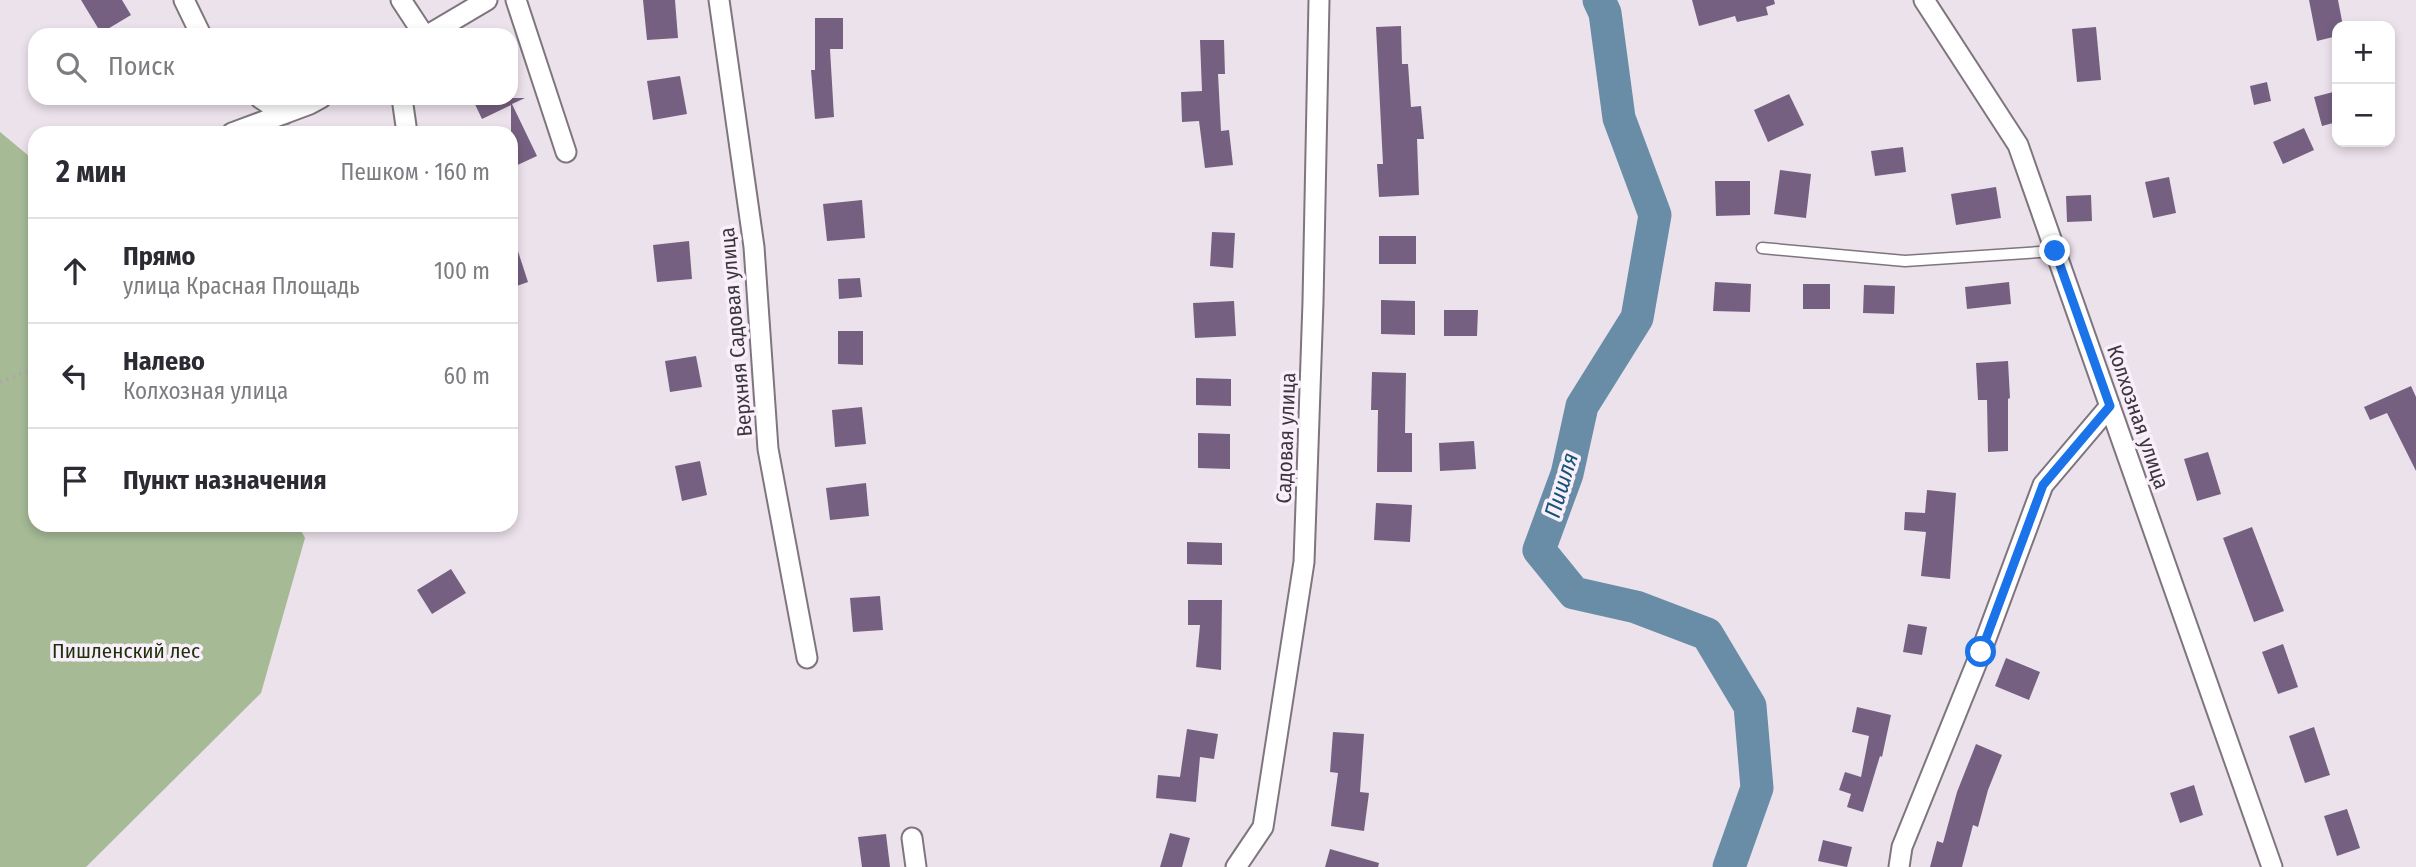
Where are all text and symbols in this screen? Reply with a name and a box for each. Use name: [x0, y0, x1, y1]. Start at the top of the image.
map controls: [2332, 21, 2395, 147]
button: +: [2332, 21, 2395, 84]
search box: [28, 28, 518, 105]
icon: search: [52, 48, 90, 86]
text: Поиск: [108, 51, 175, 82]
button: −: [2332, 84, 2395, 147]
text: 2 мин: [56, 154, 127, 190]
text: Пешком · 160 m: [341, 158, 490, 186]
street label: Верхняя Садовая улица: [714, 226, 758, 438]
route end: [2039, 235, 2070, 266]
text: Прямо: [123, 241, 195, 272]
icon: ahead: [56, 252, 94, 290]
text: 100 m: [434, 257, 490, 285]
text: улица Красная Площадь: [123, 272, 360, 300]
street label: Колхозная улица: [2101, 341, 2175, 493]
text: Налево: [123, 346, 205, 377]
icon: left: [56, 357, 94, 395]
text: 60 m: [444, 362, 490, 390]
street label: Садовая улица: [1271, 372, 1301, 504]
text: Колхозная улица: [123, 377, 288, 405]
water label: Пишля: [1538, 449, 1584, 521]
icon: arrive: [56, 462, 94, 500]
text: Пункт назначения: [123, 465, 327, 496]
route start: [1965, 636, 1996, 667]
park label: Пишленский лес: [52, 638, 200, 664]

